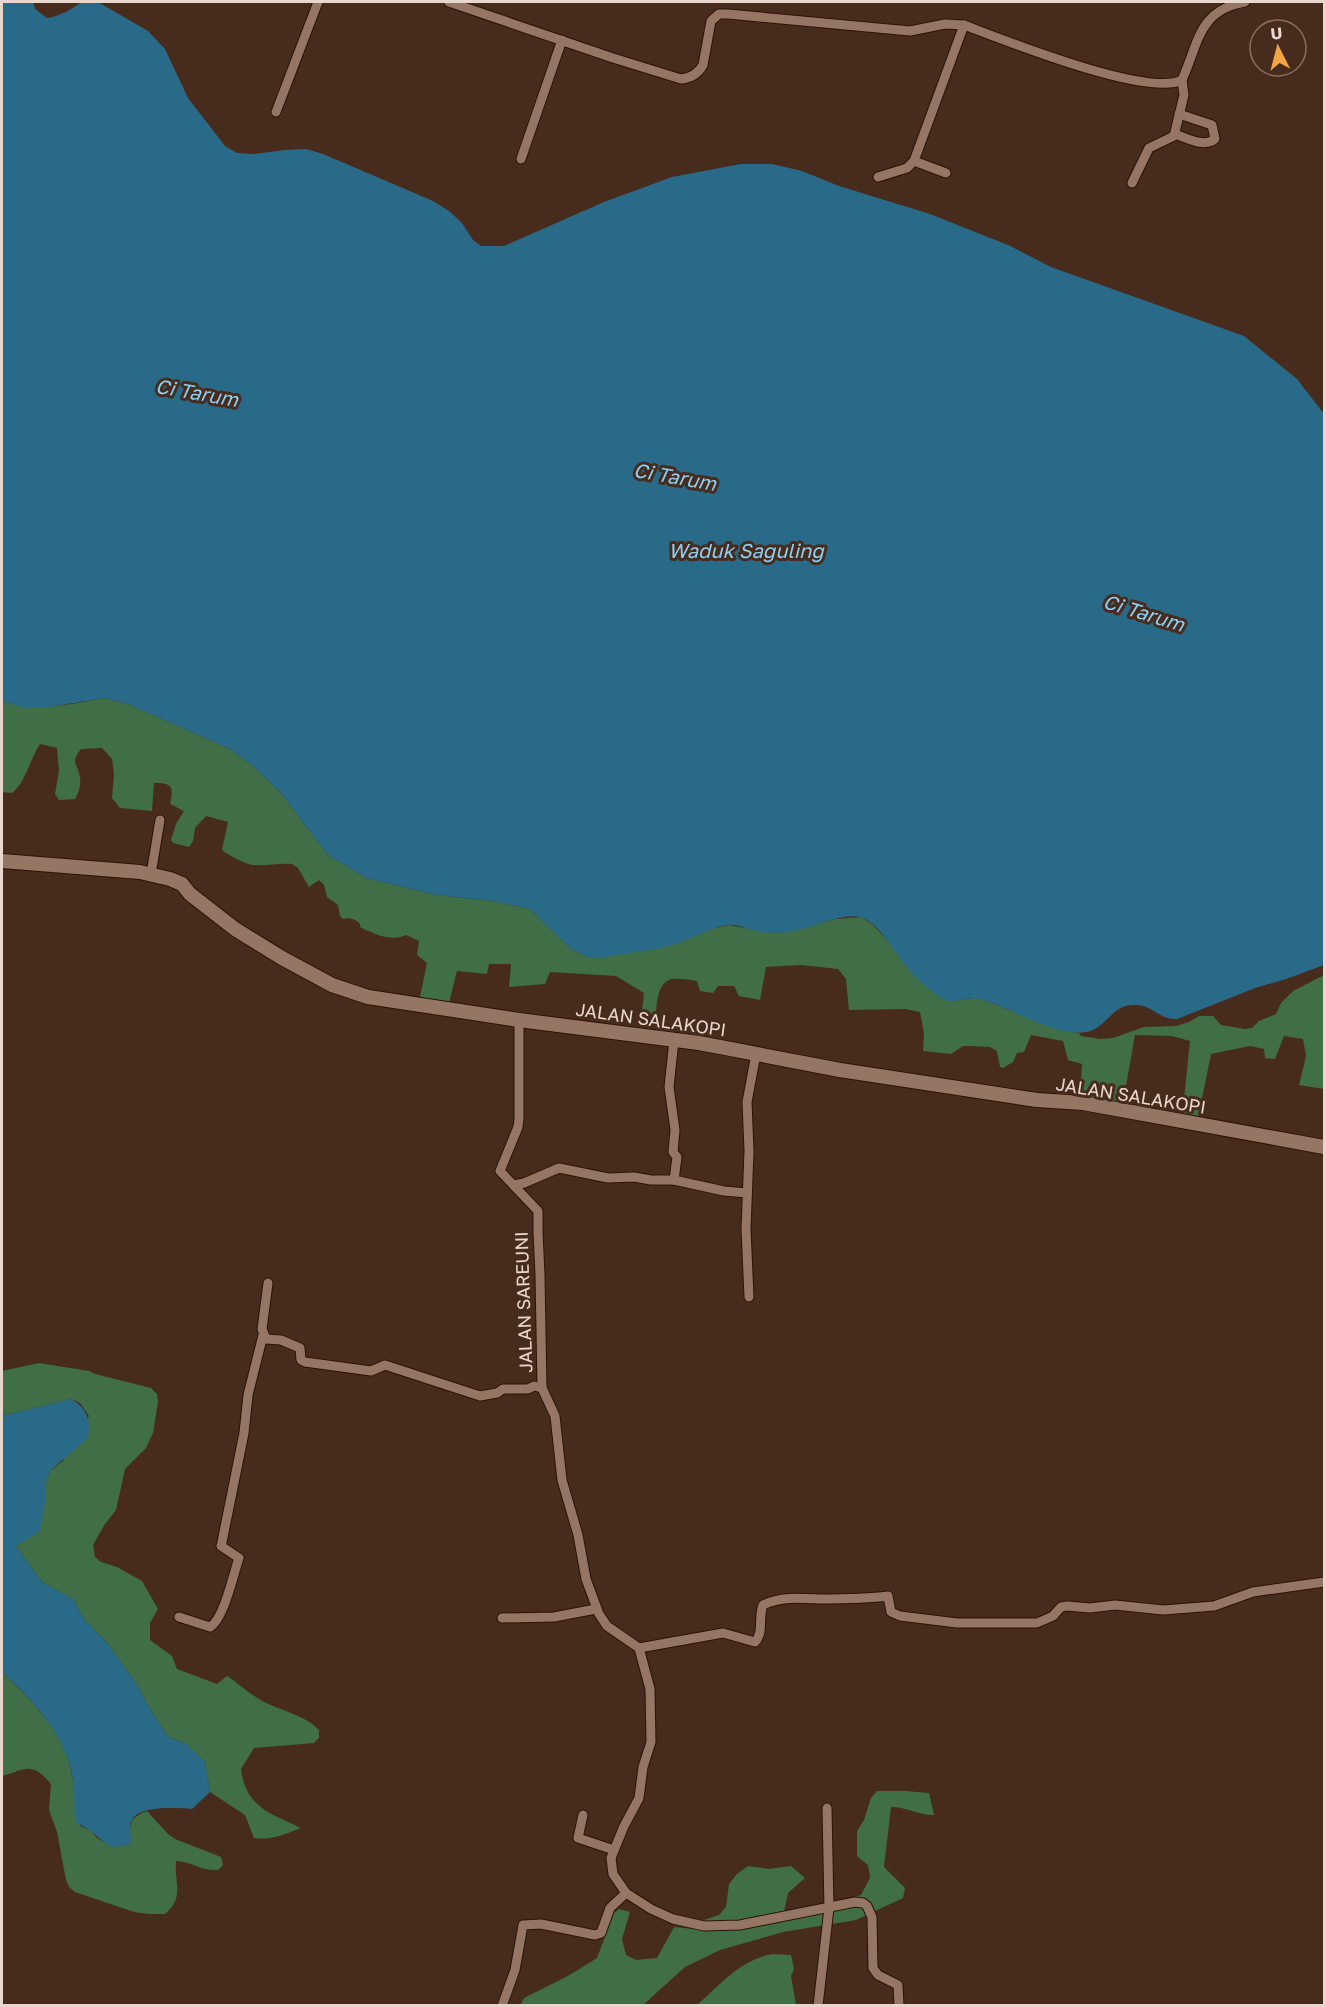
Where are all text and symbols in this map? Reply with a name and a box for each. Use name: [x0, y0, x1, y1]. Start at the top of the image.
north arrow: [1248, 18, 1308, 78]
text: U: [1270, 23, 1283, 44]
water label: Ci Tarum: [154, 373, 241, 411]
water label: Ci Tarum: [632, 457, 719, 495]
water label: Waduk Saguling: [668, 538, 825, 563]
water label: Ci Tarum: [1101, 588, 1189, 636]
street label: JALAN SALAKOPI: [574, 998, 728, 1040]
street label: JALAN SALAKOPI: [1054, 1072, 1208, 1118]
street label: JALAN SAREUNI: [510, 1231, 536, 1373]

